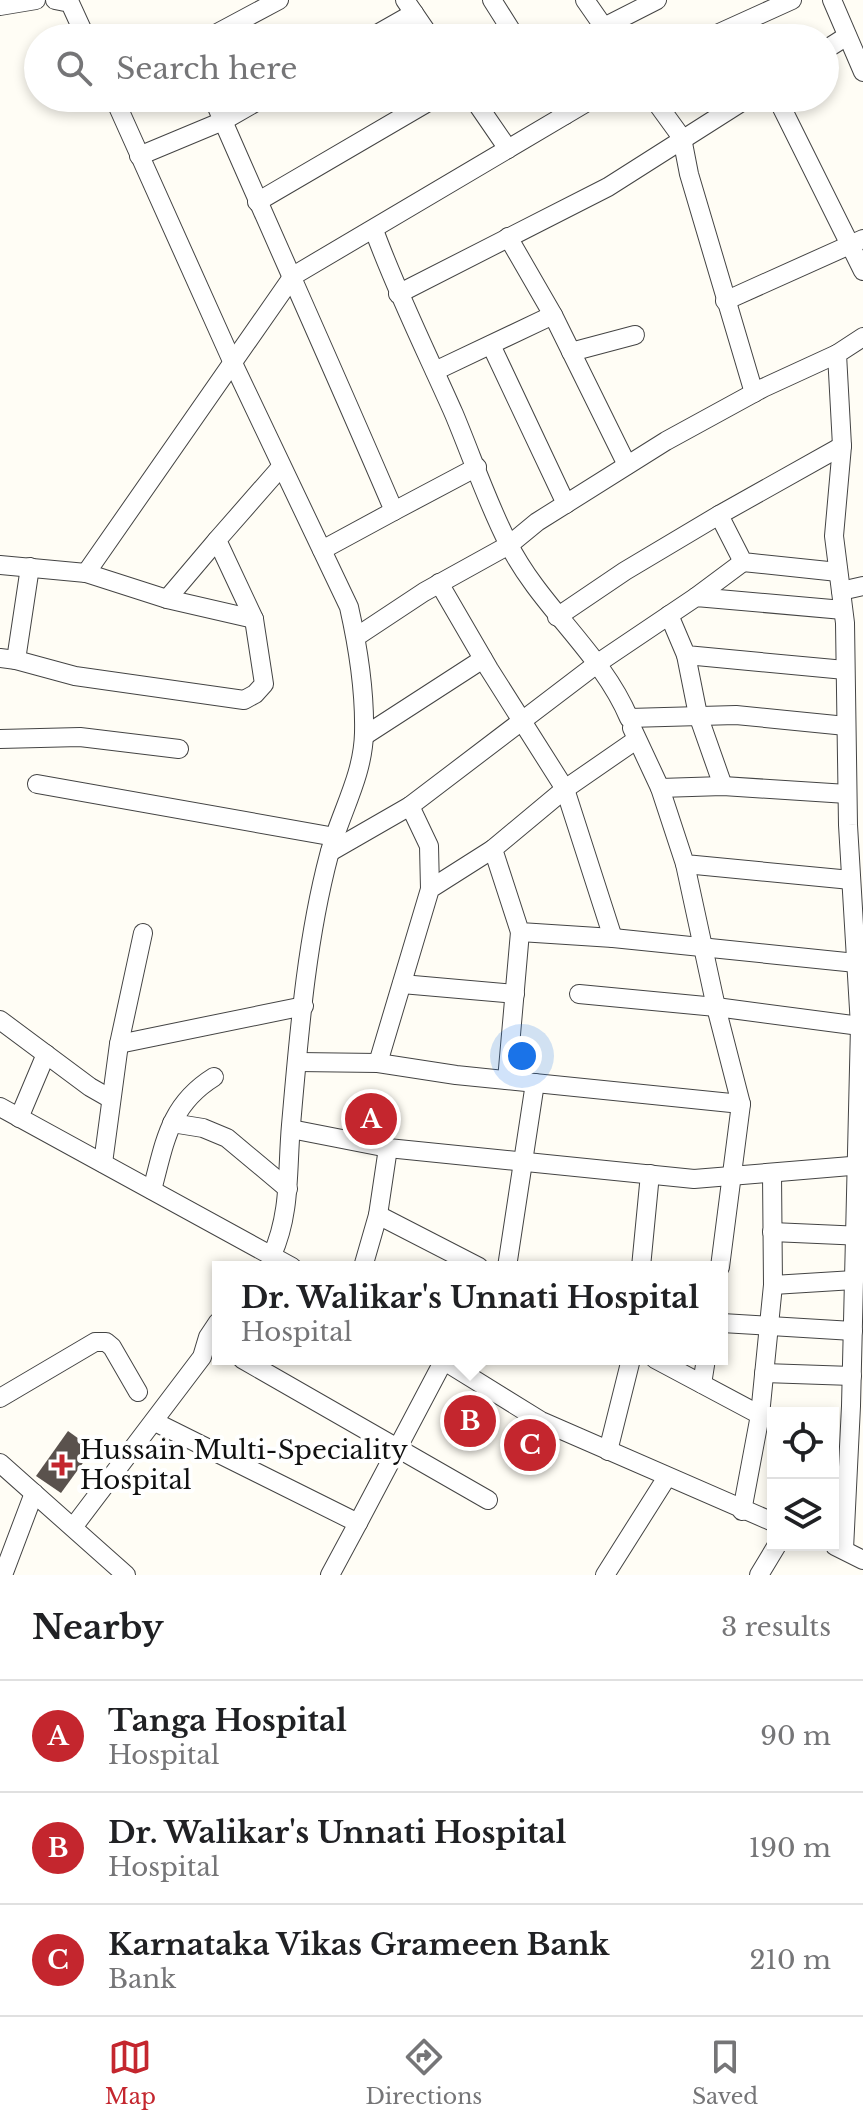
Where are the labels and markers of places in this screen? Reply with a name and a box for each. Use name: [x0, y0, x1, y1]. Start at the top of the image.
pin: A: [345, 1089, 397, 1149]
pin: B: [444, 1391, 496, 1451]
pin: C: [504, 1415, 556, 1475]
place label: Hussain Multi-Speciality Hospital: [80, 1434, 408, 1496]
marker: Hussain Multi-Speciality Hospital: [51, 1454, 73, 1476]

